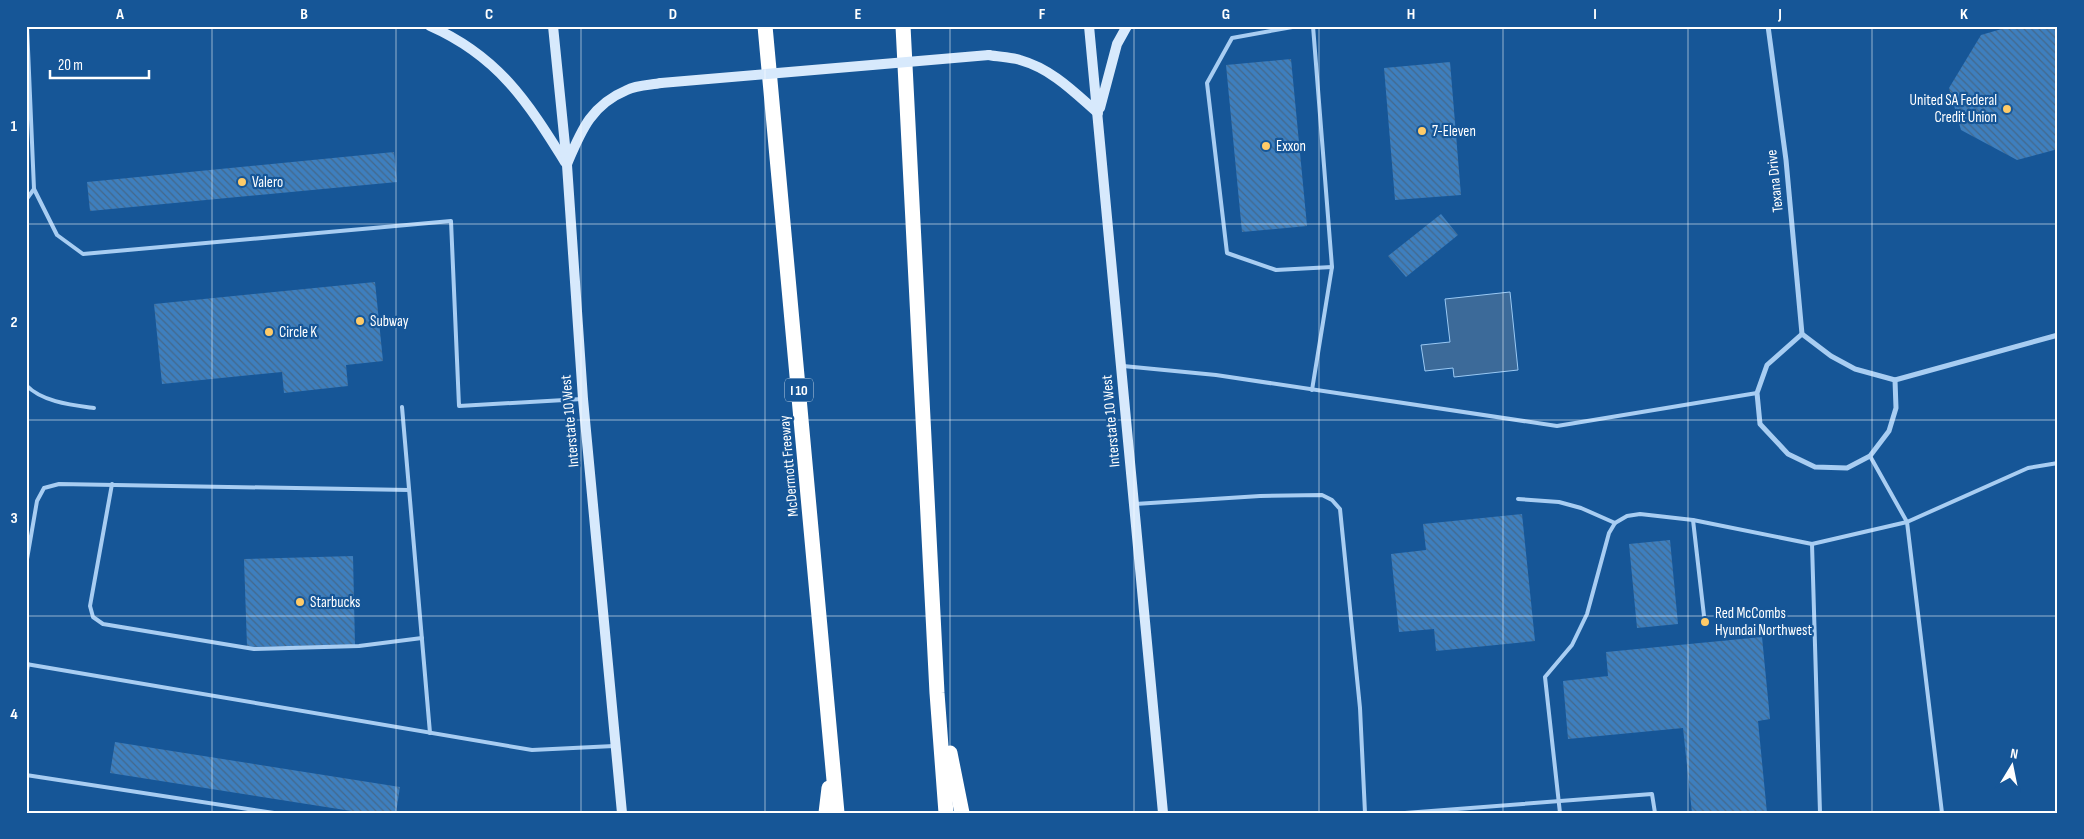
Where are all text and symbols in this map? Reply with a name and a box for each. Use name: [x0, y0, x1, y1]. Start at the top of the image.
text: A: [115, 5, 124, 24]
text: B: [300, 5, 308, 24]
text: C: [485, 5, 493, 24]
text: D: [669, 5, 677, 24]
text: E: [855, 5, 862, 24]
text: F: [1039, 5, 1046, 24]
text: G: [1222, 5, 1230, 24]
text: H: [1407, 5, 1415, 24]
text: I: [1593, 5, 1597, 24]
text: J: [1777, 5, 1782, 24]
text: K: [1960, 5, 1968, 24]
scale bar: [50, 48, 149, 80]
text: 20 m: [58, 56, 83, 75]
place label: United SA Federal Credit Union: [1910, 91, 1997, 127]
marker: United SA Federal Credit Union: [2001, 103, 2013, 115]
text: 1: [11, 117, 18, 136]
place label: 7-Eleven: [1432, 122, 1476, 141]
marker: 7-Eleven: [1416, 125, 1428, 137]
place label: Exxon: [1276, 137, 1306, 156]
marker: Exxon: [1260, 140, 1272, 152]
street label: Texana Drive: [1762, 149, 1788, 213]
place label: Valero: [252, 173, 283, 192]
marker: Valero: [236, 176, 248, 188]
place label: Subway: [370, 312, 409, 331]
text: 2: [10, 313, 18, 332]
marker: Subway: [354, 315, 366, 327]
place label: Circle K: [279, 323, 317, 342]
marker: Circle K: [263, 326, 275, 338]
street label: Interstate 10 West: [556, 374, 583, 468]
street label: Interstate 10 West: [1097, 374, 1124, 468]
road number: I 10: [785, 378, 813, 402]
street label: McDermott Freeway: [775, 414, 803, 517]
text: 3: [10, 509, 18, 528]
place label: Starbucks: [310, 593, 360, 612]
marker: Starbucks: [294, 596, 306, 608]
place label: Red McCombs Hyundai Northwest: [1715, 604, 1812, 640]
marker: Red McCombs Hyundai Northwest: [1699, 616, 1711, 628]
text: 4: [10, 705, 18, 724]
north arrow: [1986, 742, 2036, 792]
text: N: [2009, 745, 2019, 763]

